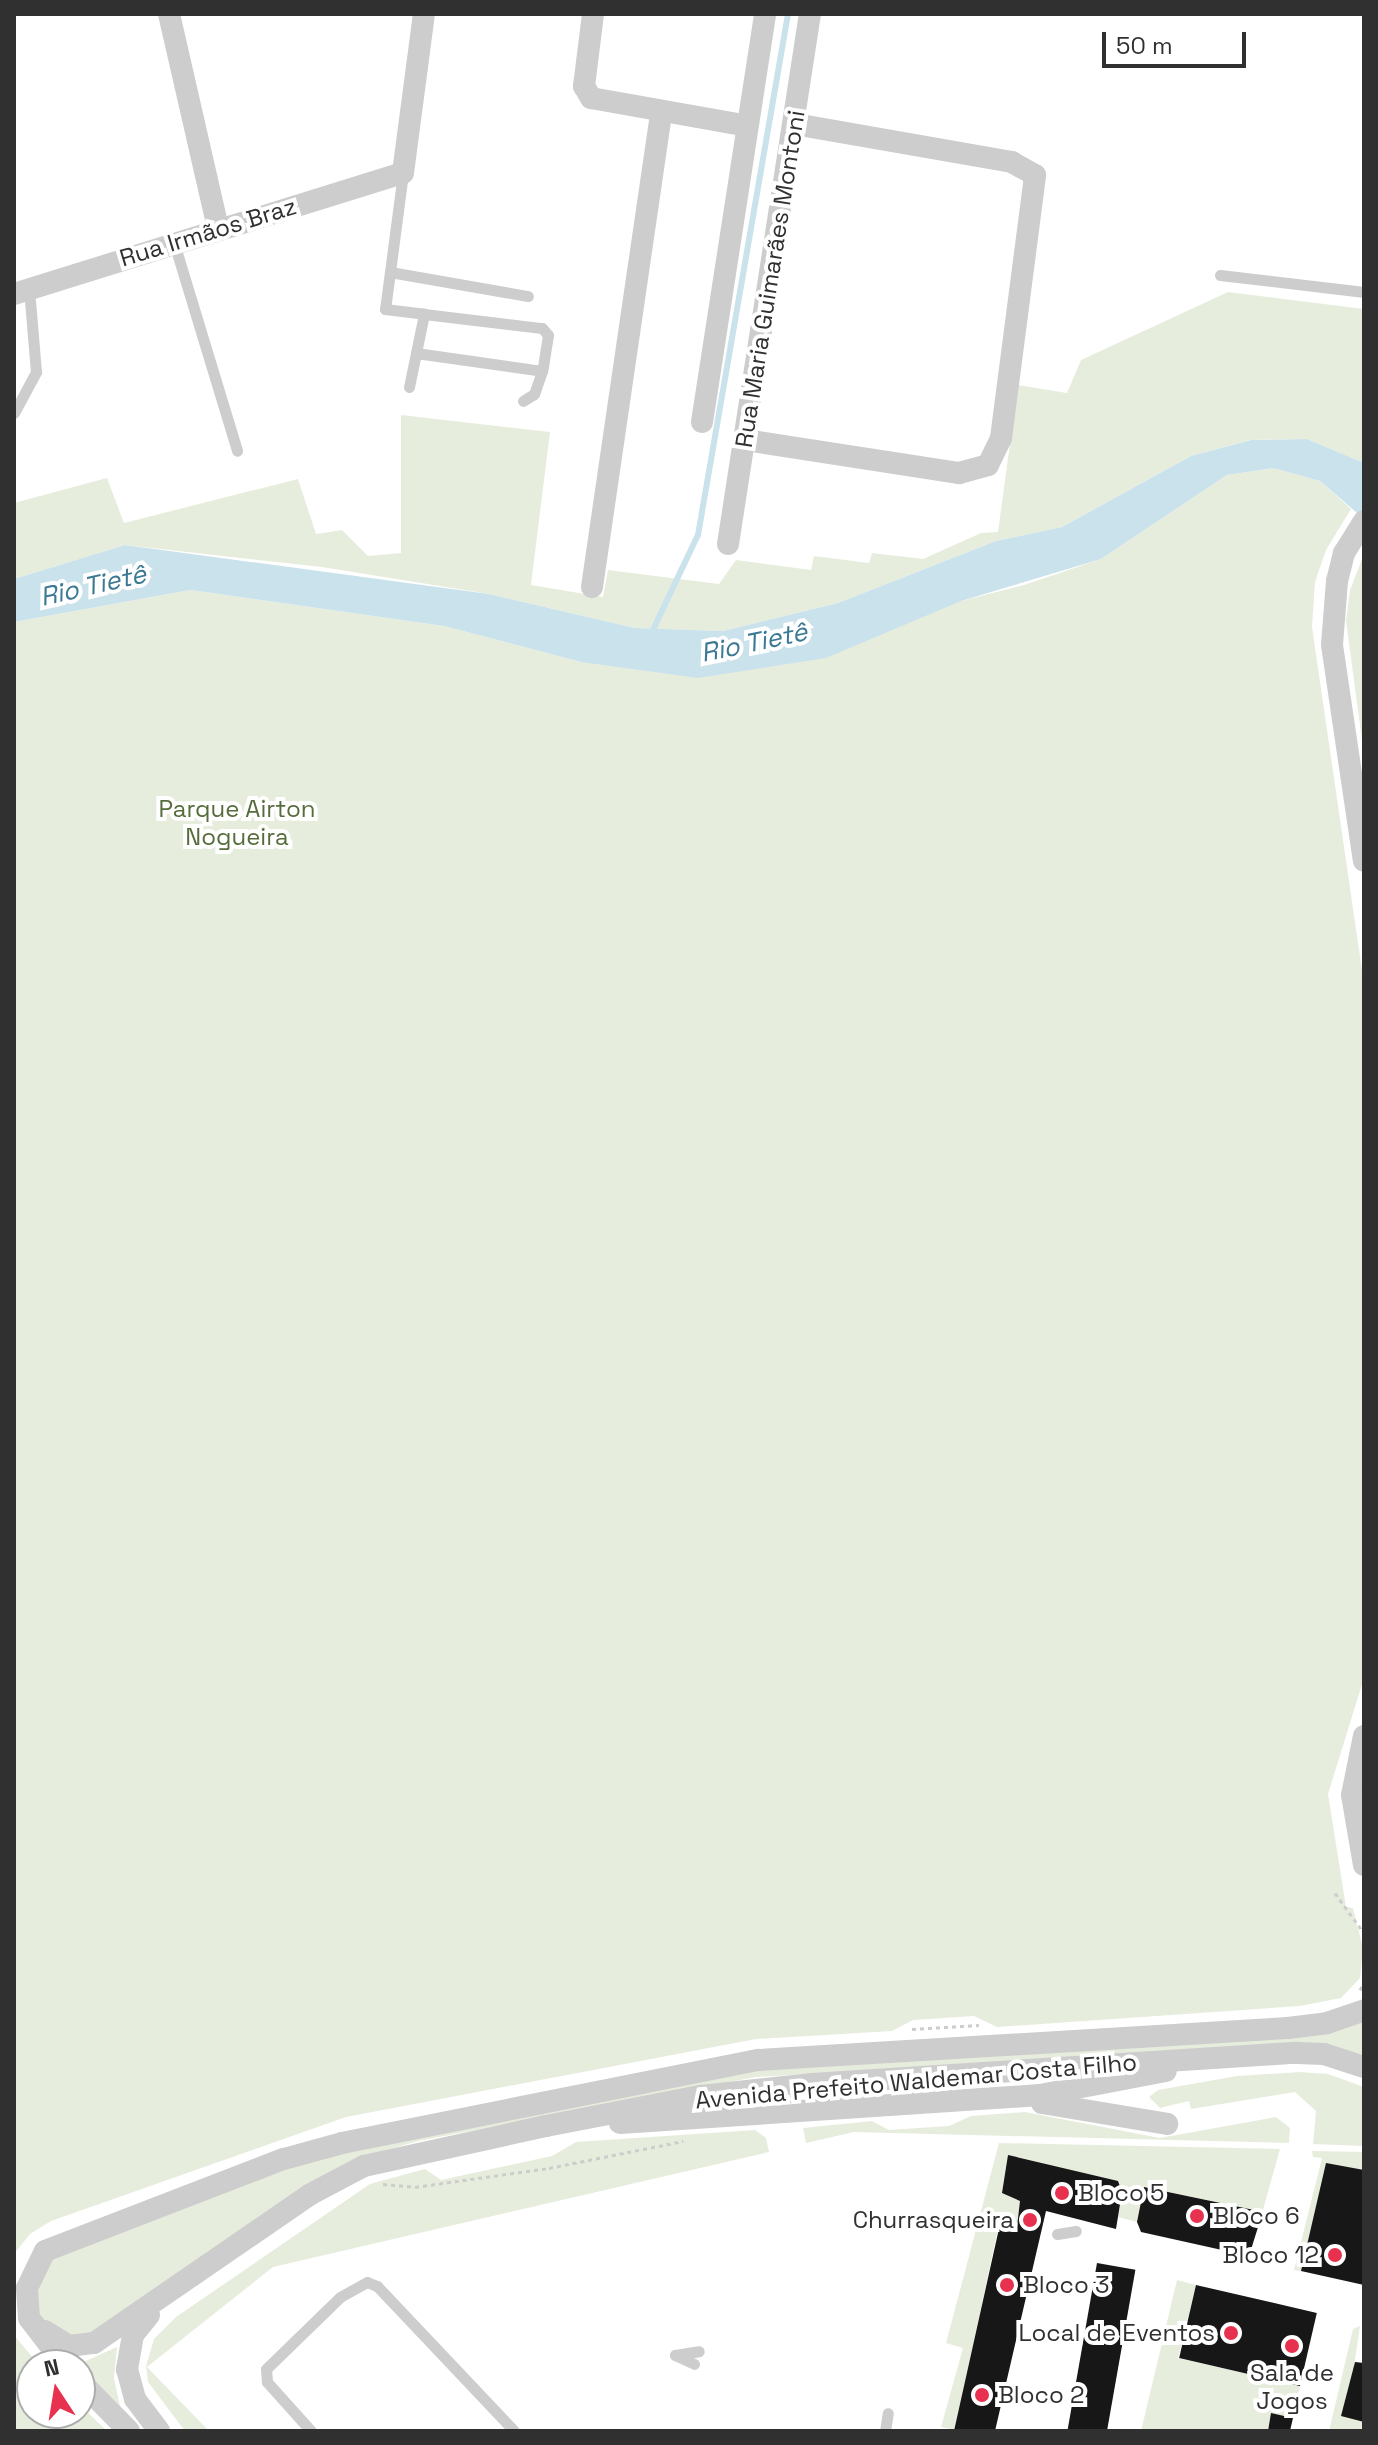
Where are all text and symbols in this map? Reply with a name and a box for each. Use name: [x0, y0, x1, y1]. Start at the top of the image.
scale bar: [1106, 16, 1250, 66]
text: 50 m: [1116, 30, 1173, 61]
street label: Rua Maria Guimarães Montoni: [729, 108, 811, 450]
street label: Rua Irmãos Braz: [116, 191, 300, 273]
water label: Rio Tietê: [37, 559, 149, 613]
water label: Rio Tietê: [698, 616, 810, 670]
park label: Parque Airton Nogueira: [158, 795, 316, 851]
street label: Avenida Prefeito Waldemar Costa Filho: [694, 2047, 1138, 2115]
place label: Bloco 5: [1078, 2179, 1164, 2207]
marker: Bloco 5: [1053, 2184, 1071, 2202]
place label: Bloco 6: [1213, 2202, 1300, 2230]
place label: Churrasqueira: [853, 2206, 1014, 2234]
marker: Bloco 6: [1188, 2207, 1206, 2225]
marker: Churrasqueira: [1021, 2211, 1039, 2229]
place label: Bloco 12: [1223, 2241, 1319, 2269]
marker: Bloco 12: [1326, 2246, 1344, 2264]
place label: Bloco 3: [1023, 2271, 1109, 2299]
marker: Bloco 3: [998, 2276, 1016, 2294]
place label: Local de Eventos: [1018, 2319, 1215, 2347]
marker: Local de Eventos: [1222, 2324, 1240, 2342]
marker: Sala de Jogos: [1283, 2337, 1301, 2355]
north arrow: [16, 2349, 96, 2429]
text: N: [41, 2352, 62, 2383]
place label: Sala de Jogos: [1250, 2359, 1334, 2415]
place label: Bloco 2: [998, 2381, 1084, 2409]
marker: Bloco 2: [973, 2386, 991, 2404]

